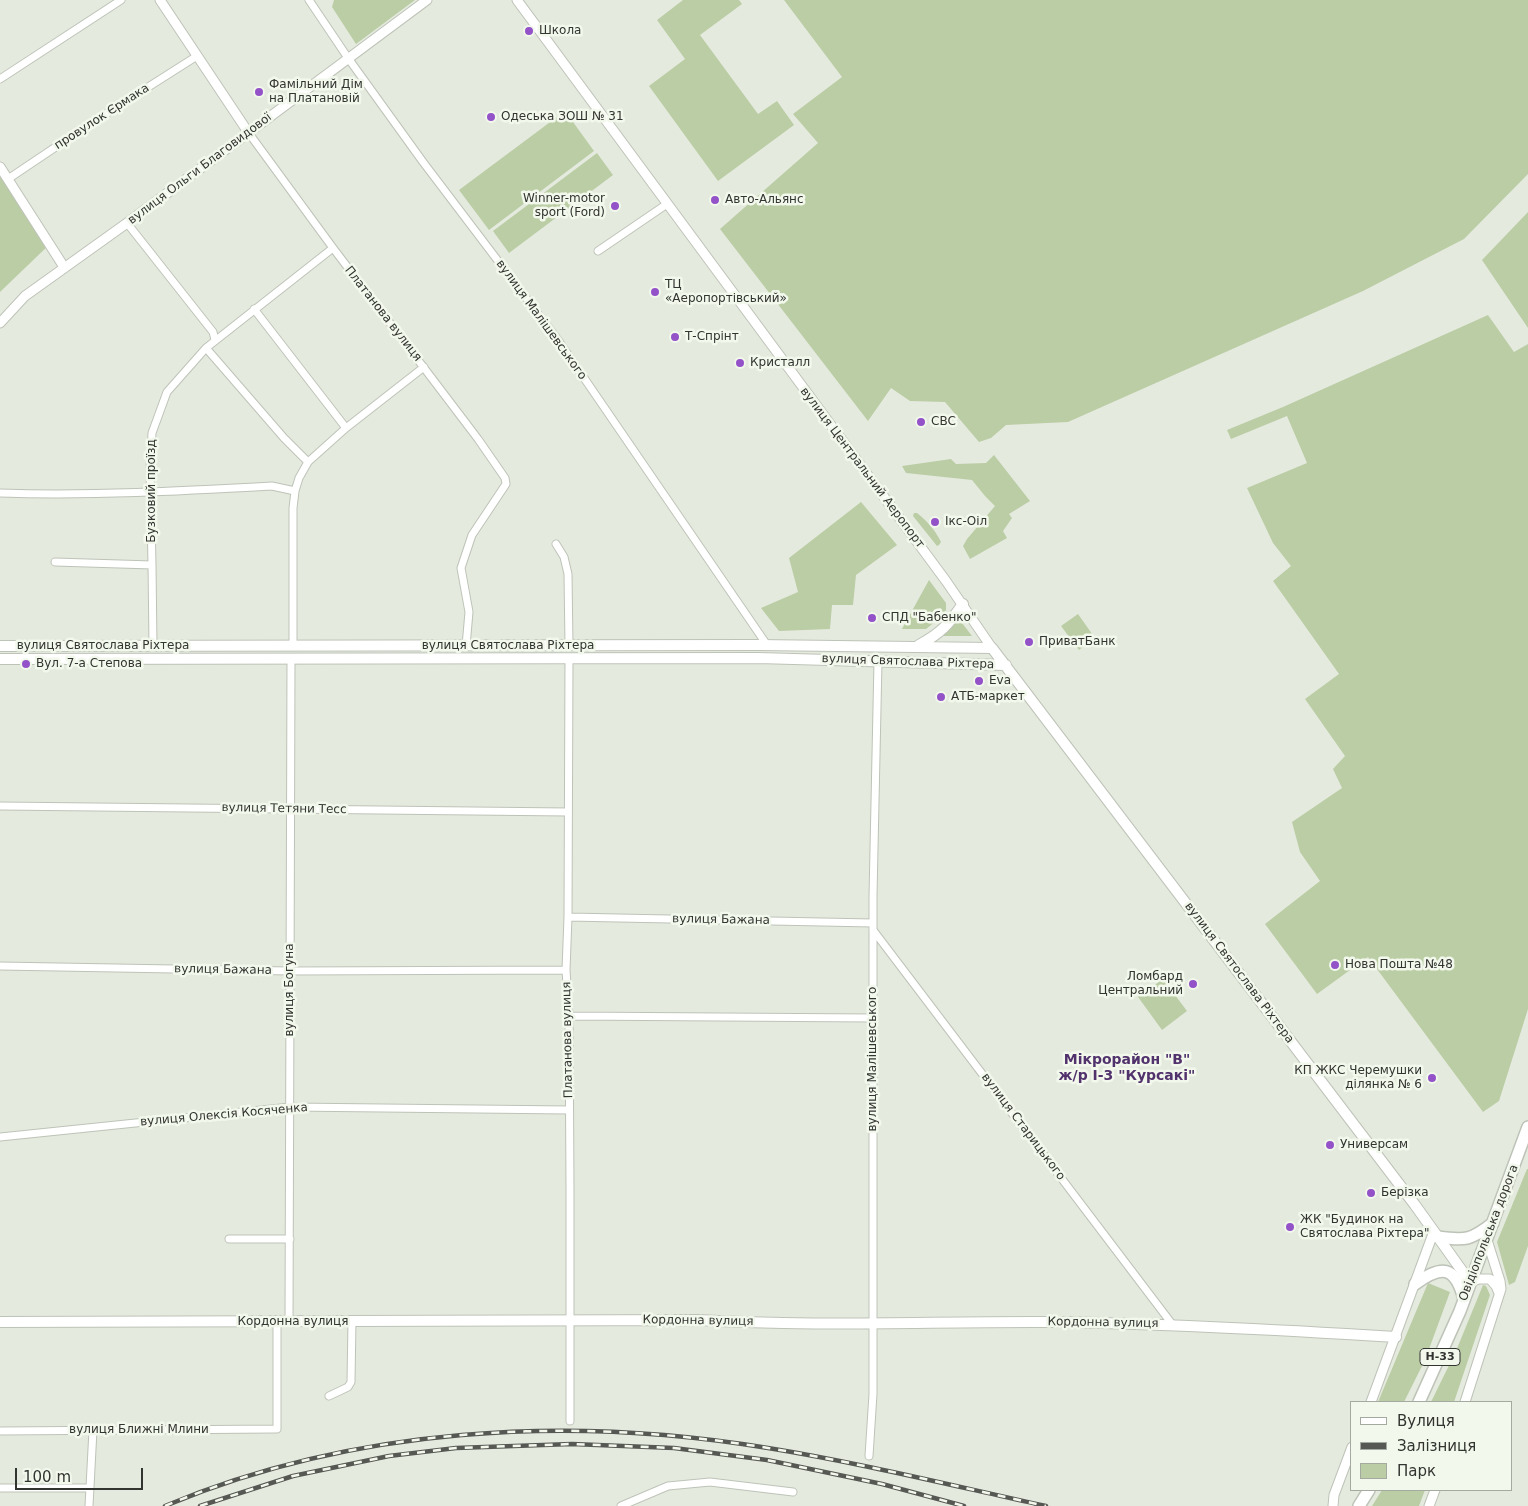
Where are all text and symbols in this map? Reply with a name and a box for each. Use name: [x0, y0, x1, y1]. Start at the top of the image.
place label: Школа: [539, 24, 581, 38]
marker: Школа: [523, 25, 535, 37]
place label: Фамільний Дім на Платановій: [269, 78, 363, 106]
street label: провулок Єрмака: [52, 81, 152, 153]
marker: Фамільний Дім на Платановій: [253, 86, 265, 98]
street label: вулиця Ольги Благовидової: [125, 110, 275, 228]
place label: Одеська ЗОШ № 31: [501, 110, 624, 124]
marker: Одеська ЗОШ № 31: [485, 111, 497, 123]
place label: Winner-motor sport (Ford): [523, 192, 605, 220]
place label: Авто-Альянс: [725, 193, 804, 207]
marker: Авто-Альянс: [709, 194, 721, 206]
marker: Winner-motor sport (Ford): [609, 200, 621, 212]
street label: вулиця Малішевського: [493, 257, 589, 383]
street label: Платанова вулиця: [341, 264, 425, 364]
place label: ТЦ «Аеропортівський»: [665, 278, 787, 306]
marker: ТЦ «Аеропортівський»: [649, 286, 661, 298]
place label: Т-Спрінт: [685, 330, 739, 344]
marker: Т-Спрінт: [669, 331, 681, 343]
place label: Кристалл: [750, 356, 810, 370]
marker: Кристалл: [734, 357, 746, 369]
street label: вулиця Центральний Аеропорт: [797, 385, 927, 551]
place label: СВС: [931, 415, 956, 429]
marker: СВС: [915, 416, 927, 428]
street label: Бузковий проїзд: [145, 439, 159, 543]
place label: Ікс-Оіл: [945, 515, 987, 529]
marker: Ікс-Оіл: [929, 516, 941, 528]
place label: СПД "Бабенко": [882, 611, 976, 625]
marker: СПД "Бабенко": [866, 612, 878, 624]
place label: ПриватБанк: [1039, 635, 1116, 649]
marker: ПриватБанк: [1023, 636, 1035, 648]
street label: вулиця Святослава Ріхтера: [17, 639, 189, 653]
street label: вулиця Святослава Ріхтера: [422, 639, 594, 653]
street label: вулиця Святослава Ріхтера: [821, 652, 995, 672]
place label: Вул. 7-а Степова: [36, 657, 142, 671]
marker: Вул. 7-а Степова: [20, 658, 32, 670]
place label: Eva: [989, 674, 1011, 688]
marker: Eva: [973, 675, 985, 687]
place label: АТБ-маркет: [951, 690, 1025, 704]
marker: АТБ-маркет: [935, 691, 947, 703]
street label: вулиця Тетяни Тесс: [221, 801, 347, 817]
street label: вулиця Святослава Ріхтера: [1181, 900, 1297, 1046]
street label: вулиця Бажана: [672, 912, 770, 928]
street label: вулиця Богуна: [283, 943, 297, 1037]
place label: Нова Пошта №48: [1345, 958, 1453, 972]
marker: Нова Пошта №48: [1329, 959, 1341, 971]
street label: вулиця Бажана: [174, 962, 272, 978]
place label: Ломбард Центральний: [1098, 970, 1183, 998]
marker: Ломбард Центральний: [1187, 978, 1199, 990]
street label: Платанова вулиця: [560, 981, 576, 1099]
street label: вулиця Малішевського: [866, 987, 880, 1131]
district label: Мікрорайон "В" ж/р I-3 "Курсакі": [1059, 1052, 1195, 1084]
place label: КП ЖКС Черемушки ділянка № 6: [1294, 1064, 1422, 1092]
street label: вулиця Старицького: [978, 1071, 1068, 1183]
marker: КП ЖКС Черемушки ділянка № 6: [1426, 1072, 1438, 1084]
street label: вулиця Олексія Косяченка: [140, 1100, 308, 1130]
place label: Универсам: [1340, 1138, 1408, 1152]
marker: Универсам: [1324, 1139, 1336, 1151]
street label: Овідіопольська дорога: [1456, 1163, 1522, 1303]
place label: Берізка: [1381, 1186, 1429, 1200]
marker: Берізка: [1365, 1187, 1377, 1199]
place label: ЖК "Будинок на Святослава Ріхтера": [1300, 1213, 1429, 1241]
marker: ЖК "Будинок на Святослава Ріхтера": [1284, 1221, 1296, 1233]
street label: Кордонна вулиця: [642, 1313, 754, 1329]
street label: Кордонна вулиця: [237, 1315, 349, 1329]
street label: Кордонна вулиця: [1047, 1315, 1159, 1331]
road number: Н-33: [1420, 1348, 1460, 1365]
legend: [1350, 1401, 1513, 1491]
text: Вулиця: [1397, 1412, 1455, 1430]
street label: вулиця Ближні Млини: [69, 1423, 209, 1437]
text: Залізниця: [1397, 1437, 1476, 1455]
scale bar: [18, 1458, 145, 1490]
text: Парк: [1397, 1462, 1436, 1480]
text: 100 m: [23, 1468, 71, 1486]

